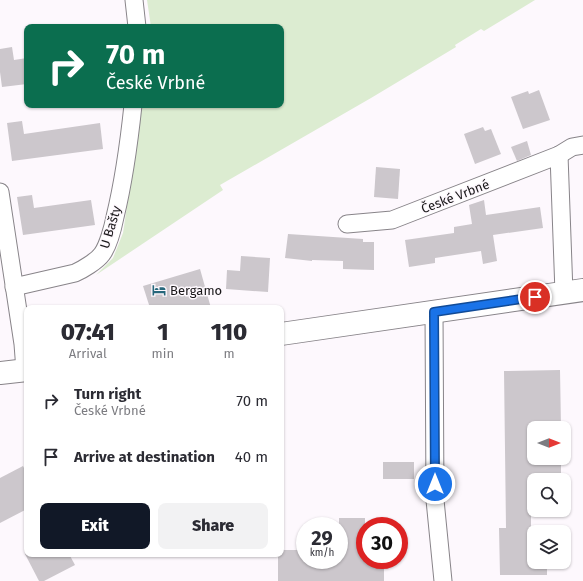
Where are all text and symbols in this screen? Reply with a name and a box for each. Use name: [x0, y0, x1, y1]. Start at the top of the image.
text: 70 m: [106, 38, 165, 71]
icon: right: [40, 40, 92, 92]
text: České Vrbné: [106, 72, 205, 94]
street label: České Vrbné: [419, 176, 491, 216]
street label: U Bašty: [97, 203, 124, 250]
pin: [518, 280, 552, 314]
hotel icon: Bergamo: [151, 282, 167, 298]
place label: Bergamo: [170, 283, 222, 298]
icon: arrive: [524, 286, 546, 308]
text: 07:41: [61, 318, 115, 346]
text: 1: [157, 318, 168, 346]
text: 110: [211, 318, 247, 346]
text: Arrival: [69, 346, 107, 361]
text: min: [152, 346, 174, 361]
text: m: [223, 346, 235, 361]
text: Turn right: [74, 385, 141, 403]
icon: right: [40, 390, 62, 412]
text: 70 m: [236, 392, 268, 410]
text: České Vrbné: [74, 403, 146, 418]
north arrow: [527, 421, 571, 465]
map controls: [527, 421, 571, 569]
icon: arrive: [40, 446, 62, 468]
text: Arrive at destination: [74, 448, 215, 466]
text: 40 m: [235, 448, 268, 466]
position arrow: [414, 463, 456, 505]
button: search: [527, 473, 571, 517]
button: Exit: [40, 503, 150, 549]
button: Share: [158, 503, 268, 549]
speed limit sign: 30: [356, 517, 408, 569]
button: layers: [527, 525, 571, 569]
text: 29: [311, 526, 333, 550]
text: km/h: [310, 547, 334, 559]

